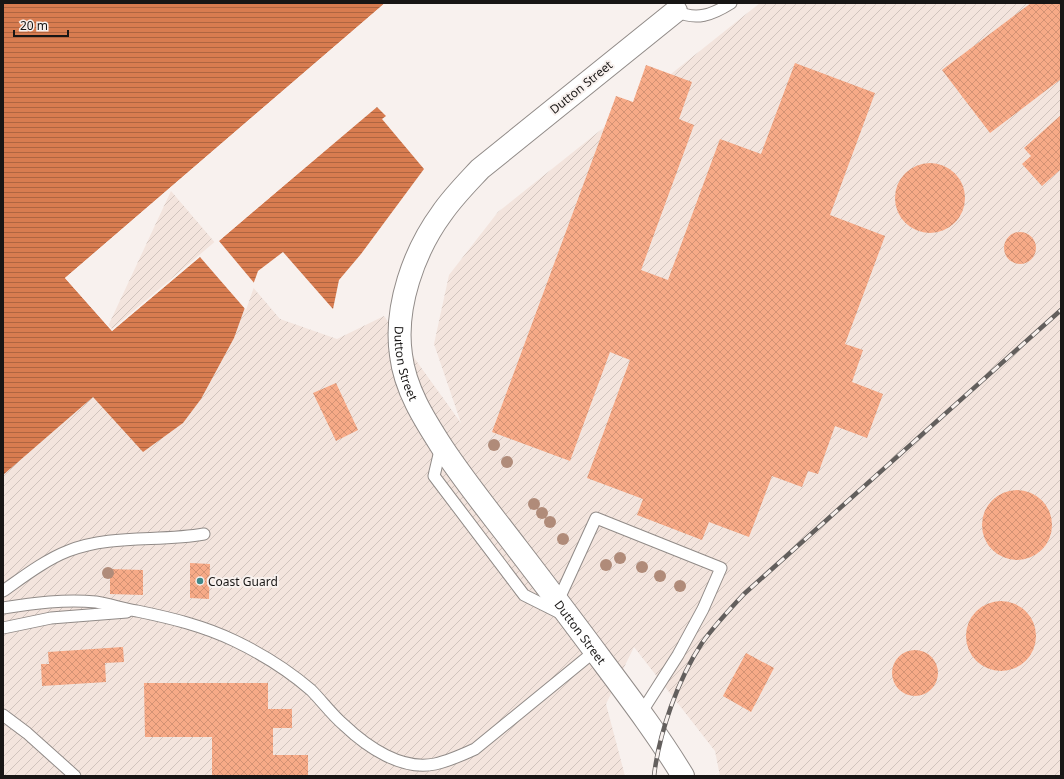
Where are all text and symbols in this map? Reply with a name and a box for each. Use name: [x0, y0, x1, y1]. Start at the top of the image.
scale bar: [14, 12, 68, 38]
text: 20 m: [20, 17, 48, 34]
street label: Dutton Street: [546, 56, 616, 118]
street label: Dutton Street: [391, 326, 423, 404]
place label: Coast Guard: [208, 573, 278, 590]
marker: Coast Guard: [195, 576, 205, 586]
street label: Dutton Street: [551, 596, 611, 668]

